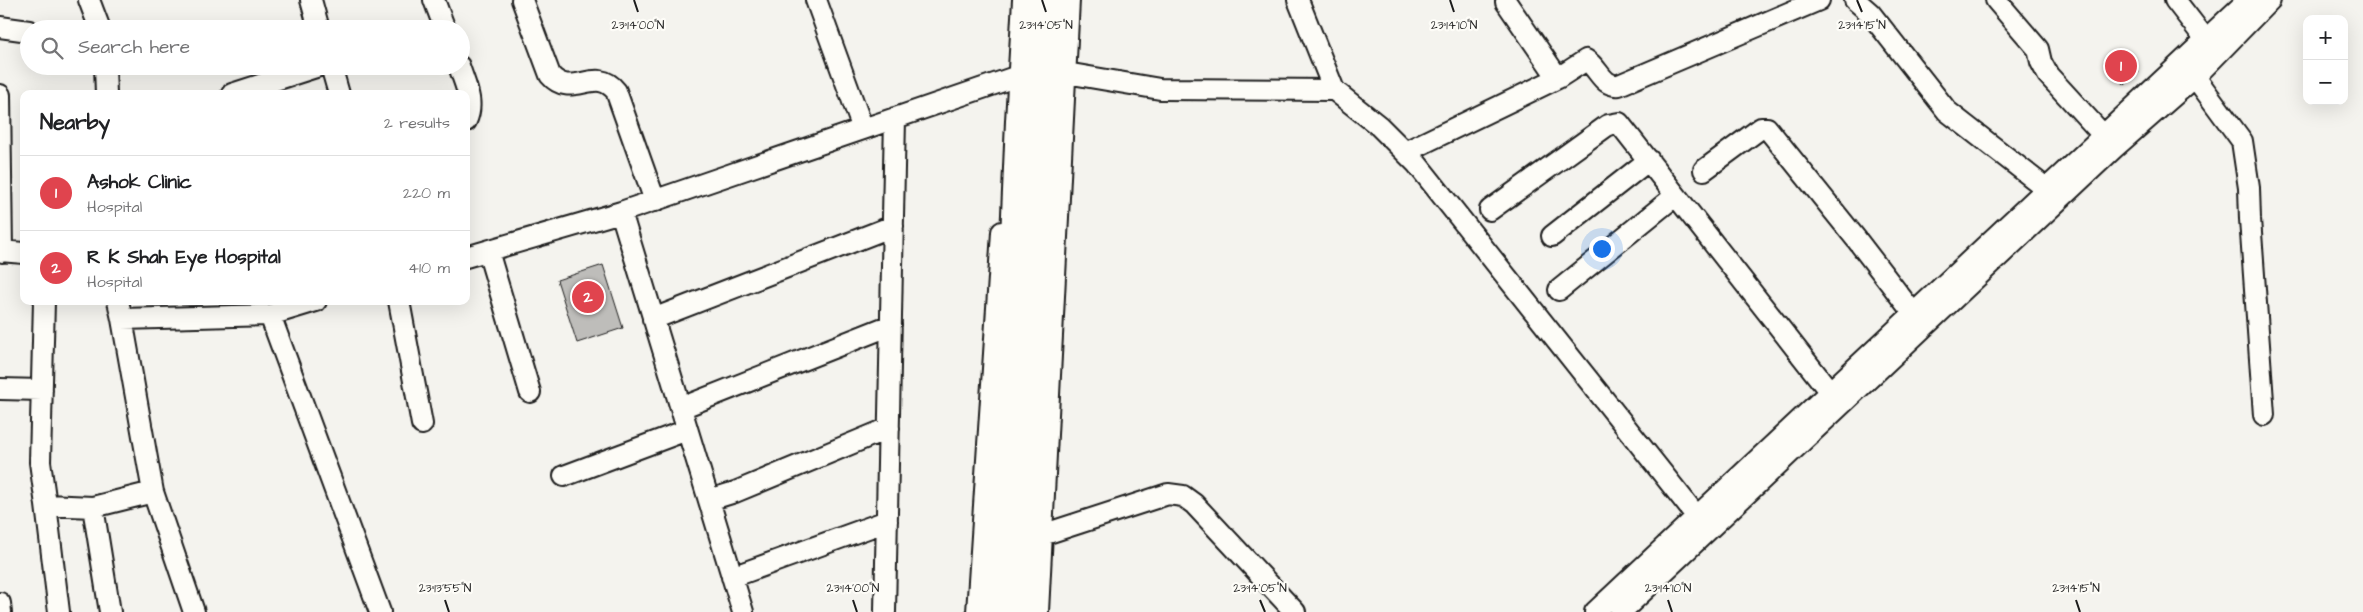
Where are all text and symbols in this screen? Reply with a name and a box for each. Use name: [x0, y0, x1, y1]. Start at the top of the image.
map controls: [2303, 15, 2348, 105]
button: +: [2303, 15, 2348, 60]
text: 23°14'00"N: [612, 17, 665, 34]
text: 23°14'05"N: [1019, 17, 1073, 34]
text: 23°14'10"N: [1431, 17, 1478, 34]
text: 23°14'15"N: [1838, 17, 1886, 34]
search box: [20, 20, 470, 75]
icon: search: [38, 34, 66, 62]
text: Search here: [78, 34, 190, 61]
pin: 1: [2105, 47, 2137, 85]
button: −: [2303, 60, 2348, 105]
text: Nearby: [40, 108, 110, 137]
text: 2 results: [384, 112, 450, 134]
text: Ashok Clinic: [87, 169, 192, 196]
text: 1: [55, 182, 57, 204]
text: 220 m: [403, 182, 450, 204]
text: Hospital: [87, 196, 142, 218]
your location: [1589, 236, 1615, 262]
text: R K Shah Eye Hospital: [87, 244, 281, 271]
text: 2: [51, 257, 61, 279]
text: 410 m: [408, 257, 450, 279]
text: Hospital: [87, 271, 142, 293]
pin: 2: [572, 278, 604, 316]
text: 23°13'55"N: [419, 580, 472, 597]
text: 23°14'00"N: [827, 580, 880, 597]
text: 23°14'05"N: [1233, 580, 1287, 597]
text: 23°14'10"N: [1645, 580, 1692, 597]
text: 23°14'15"N: [2052, 580, 2100, 597]

